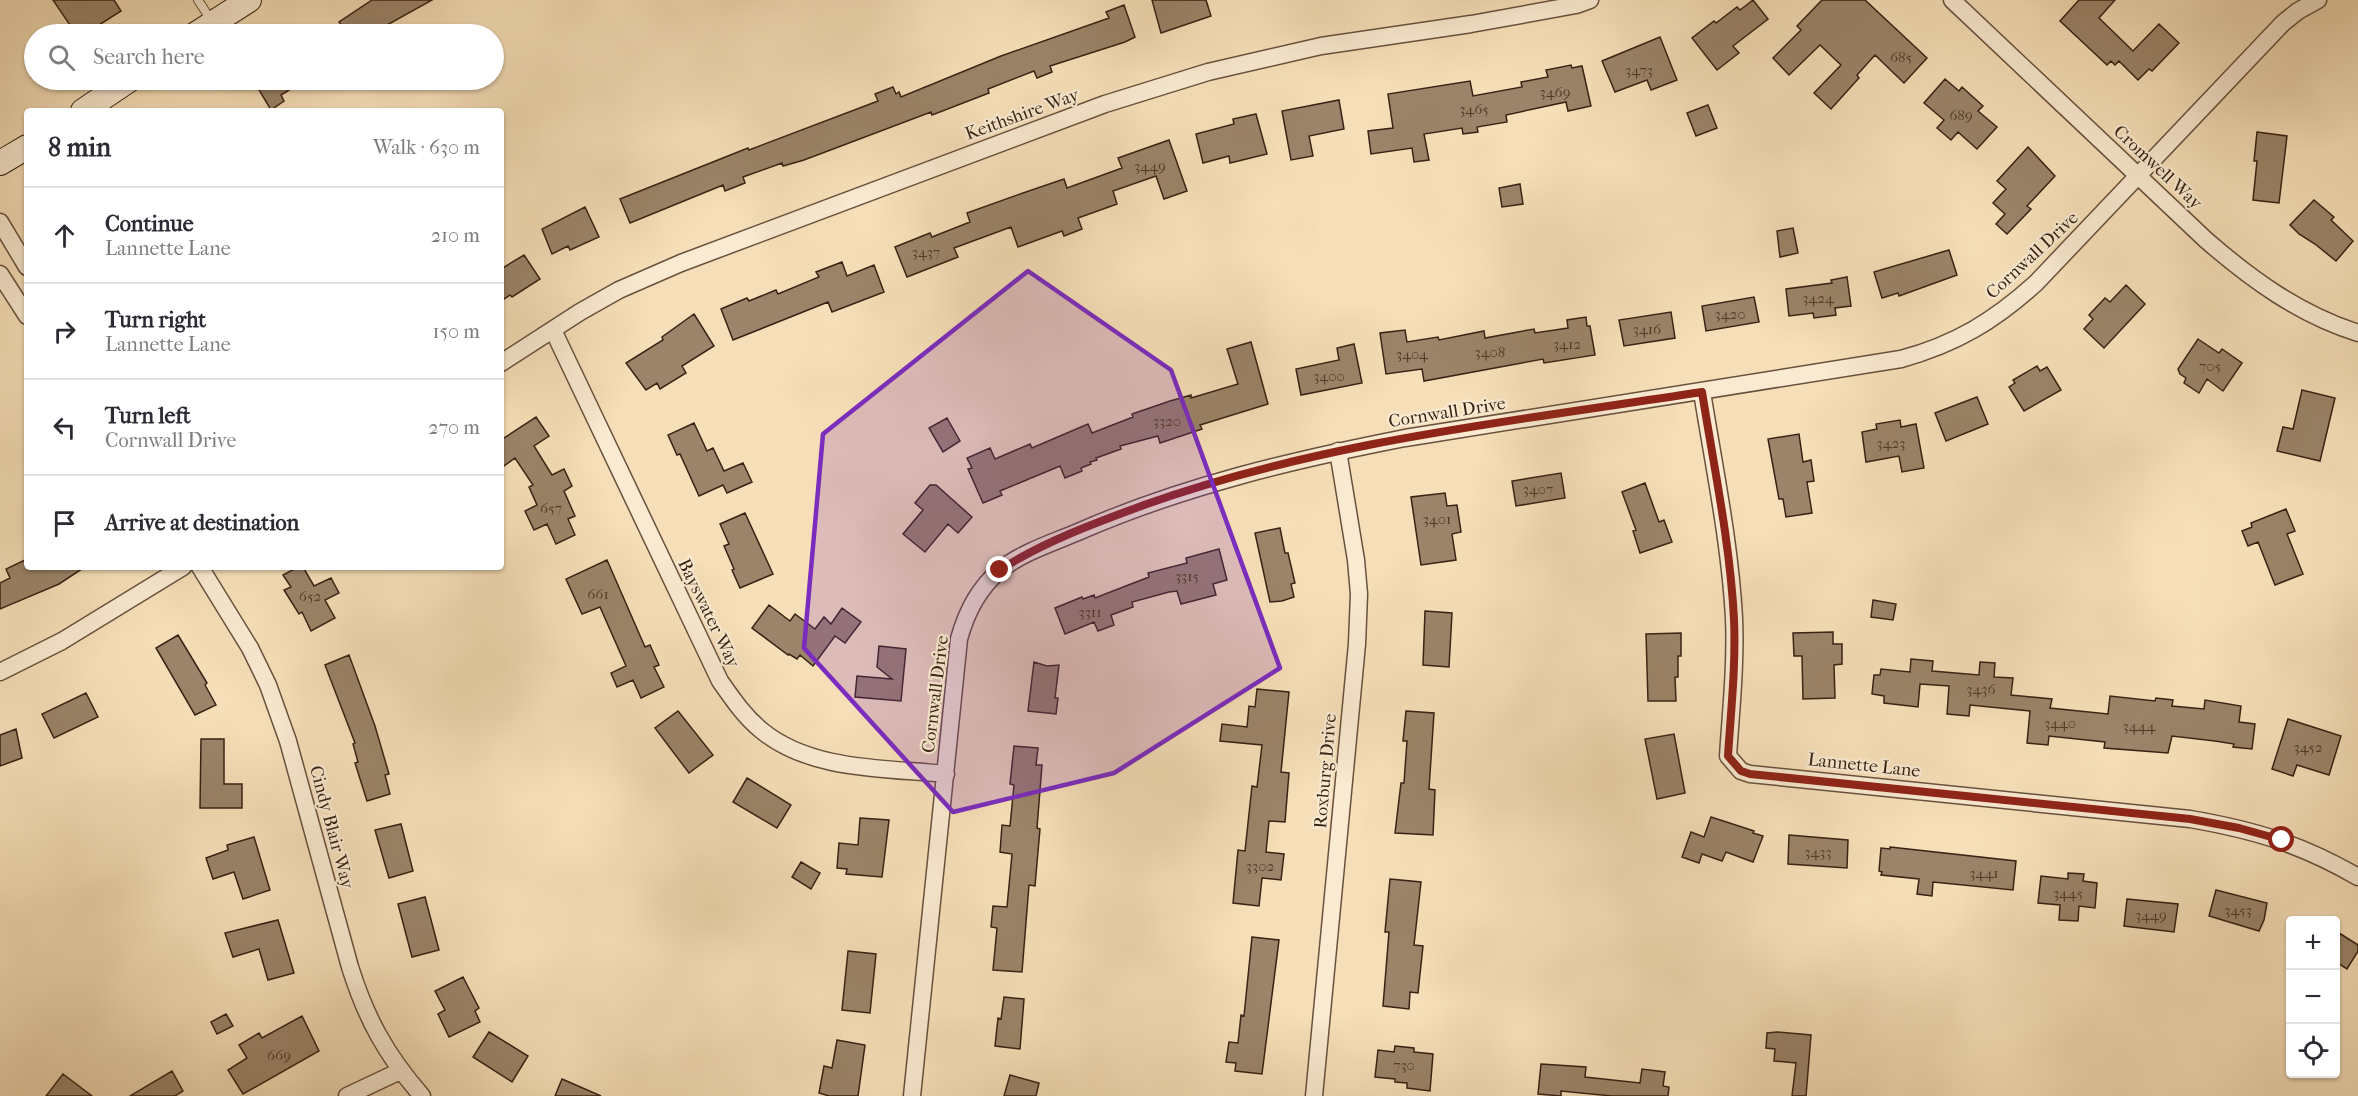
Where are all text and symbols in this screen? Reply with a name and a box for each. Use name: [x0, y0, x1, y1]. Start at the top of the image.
search box: [24, 24, 504, 90]
icon: search: [45, 41, 78, 74]
text: Search here: [93, 44, 205, 70]
house number: 685: [1890, 48, 1912, 66]
house number: 3473: [1625, 61, 1653, 79]
house number: 3469: [1540, 83, 1571, 101]
street label: Keithshire Way: [962, 84, 1083, 145]
house number: 3465: [1459, 100, 1489, 118]
house number: 689: [1949, 106, 1973, 124]
street label: Cromwell Way: [2109, 121, 2207, 215]
text: 8 min: [48, 132, 111, 163]
text: Walk · 630 m: [373, 136, 480, 159]
house number: 3449: [1134, 157, 1166, 175]
street label: Cornwall Drive: [1982, 207, 2083, 303]
text: Continue: [105, 211, 194, 237]
icon: ahead: [48, 219, 81, 252]
text: 210 m: [431, 224, 480, 247]
text: Lannette Lane: [105, 237, 231, 260]
house number: 3437: [912, 243, 940, 261]
house number: 3424: [1802, 289, 1835, 307]
house number: 3420: [1715, 305, 1746, 323]
text: Turn right: [105, 307, 206, 333]
icon: right: [48, 315, 81, 348]
text: 150 m: [432, 320, 480, 343]
house number: 3416: [1633, 320, 1662, 338]
text: Lannette Lane: [105, 333, 231, 356]
house number: 3412: [1553, 335, 1581, 353]
house number: 3408: [1475, 343, 1505, 361]
house number: 3404: [1396, 345, 1429, 363]
house number: 705: [2199, 357, 2221, 375]
house number: 3400: [1313, 367, 1345, 385]
street label: Cornwall Drive: [1387, 393, 1507, 432]
text: Turn left: [105, 403, 191, 429]
icon: left: [48, 411, 81, 444]
house number: 3320: [1153, 412, 1181, 430]
text: 270 m: [428, 416, 480, 439]
text: Cornwall Drive: [105, 429, 236, 452]
house number: 3423: [1877, 434, 1905, 452]
house number: 3407: [1523, 480, 1553, 498]
house number: 657: [540, 499, 562, 517]
icon: arrive: [48, 507, 81, 540]
text: Arrive at destination: [105, 510, 299, 536]
house number: 3401: [1423, 510, 1451, 528]
street label: Bayswater Way: [673, 555, 745, 672]
route end: [986, 556, 1012, 582]
house number: 3315: [1175, 567, 1199, 585]
house number: 661: [587, 585, 609, 603]
house number: 652: [299, 587, 321, 605]
house number: 3311: [1078, 603, 1102, 621]
street label: Cornwall Drive: [918, 634, 953, 754]
house number: 3436: [1966, 680, 1997, 698]
street label: Roxburg Drive: [1310, 713, 1341, 829]
house number: 3440: [2044, 714, 2076, 732]
house number: 3444: [2123, 717, 2157, 735]
house number: 3452: [2294, 738, 2323, 756]
street label: Lannette Lane: [1807, 749, 1921, 782]
street label: Cindy Blair Way: [305, 763, 358, 892]
route start: [2268, 826, 2294, 852]
house number: 3433: [1804, 843, 1832, 861]
house number: 3302: [1246, 857, 1274, 875]
house number: 3441: [1969, 864, 1999, 882]
house number: 3445: [2053, 884, 2083, 902]
house number: 3453: [2224, 901, 2252, 919]
house number: 3449: [2135, 906, 2167, 924]
map controls: [2286, 916, 2340, 1078]
button: +: [2286, 916, 2340, 970]
button: −: [2286, 970, 2340, 1024]
button: locate: [2286, 1024, 2340, 1078]
house number: 669: [267, 1046, 291, 1064]
house number: 730: [1393, 1056, 1415, 1074]

